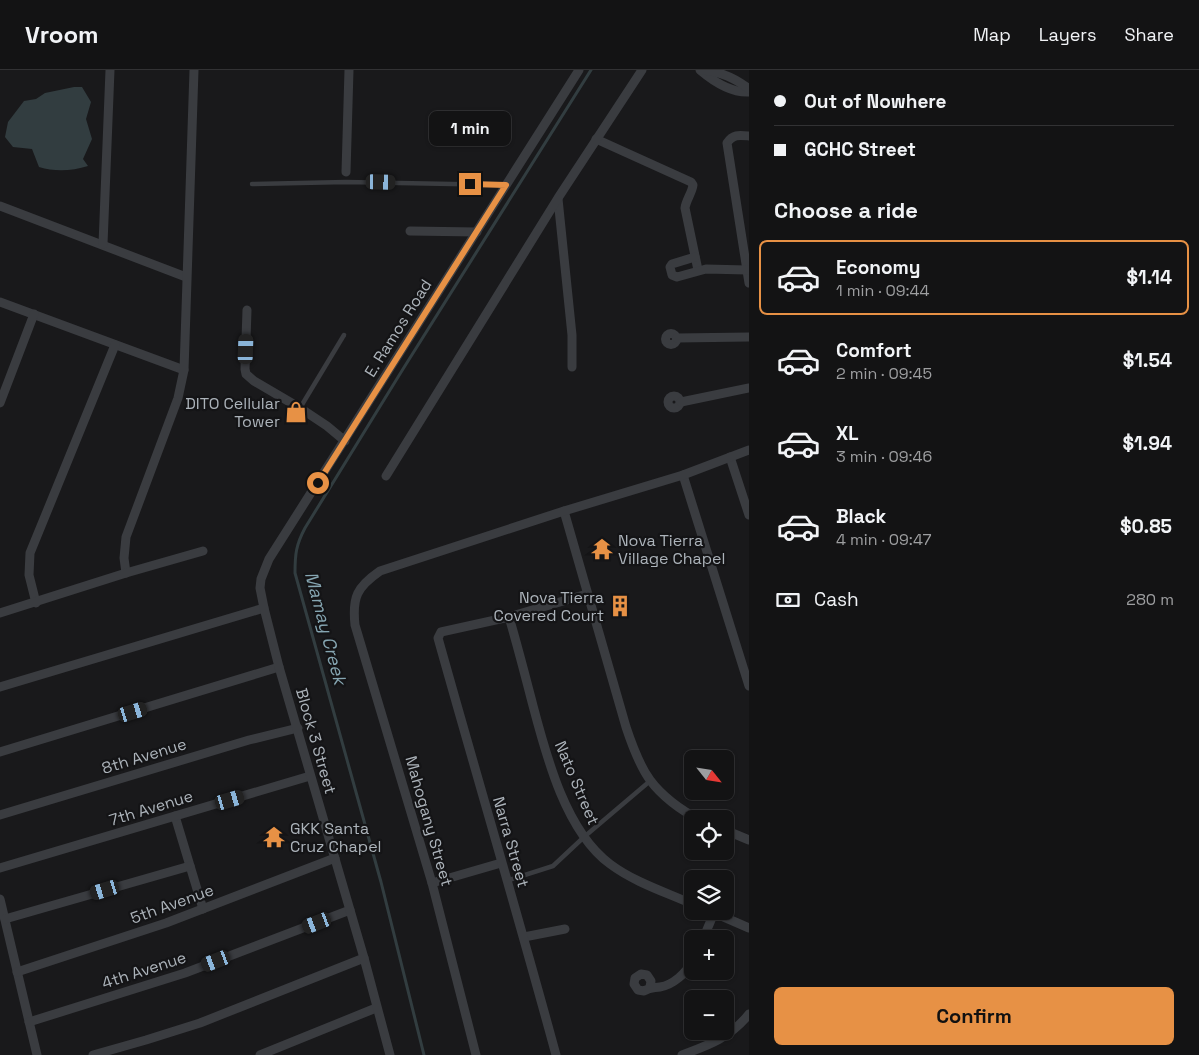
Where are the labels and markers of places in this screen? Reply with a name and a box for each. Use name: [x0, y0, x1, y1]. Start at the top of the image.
place label: DITO Cellular Tower: [185, 393, 280, 432]
shop icon: DITO Cellular Tower: [283, 399, 309, 425]
place label: Nova Tierra Village Chapel: [618, 530, 725, 569]
temple icon: Nova Tierra Village Chapel: [589, 536, 615, 562]
place label: Nova Tierra Covered Court: [493, 587, 604, 626]
building icon: Nova Tierra Covered Court: [607, 593, 633, 619]
place label: GKK Santa Cruz Chapel: [290, 818, 382, 857]
temple icon: GKK Santa Cruz Chapel: [261, 824, 287, 850]

